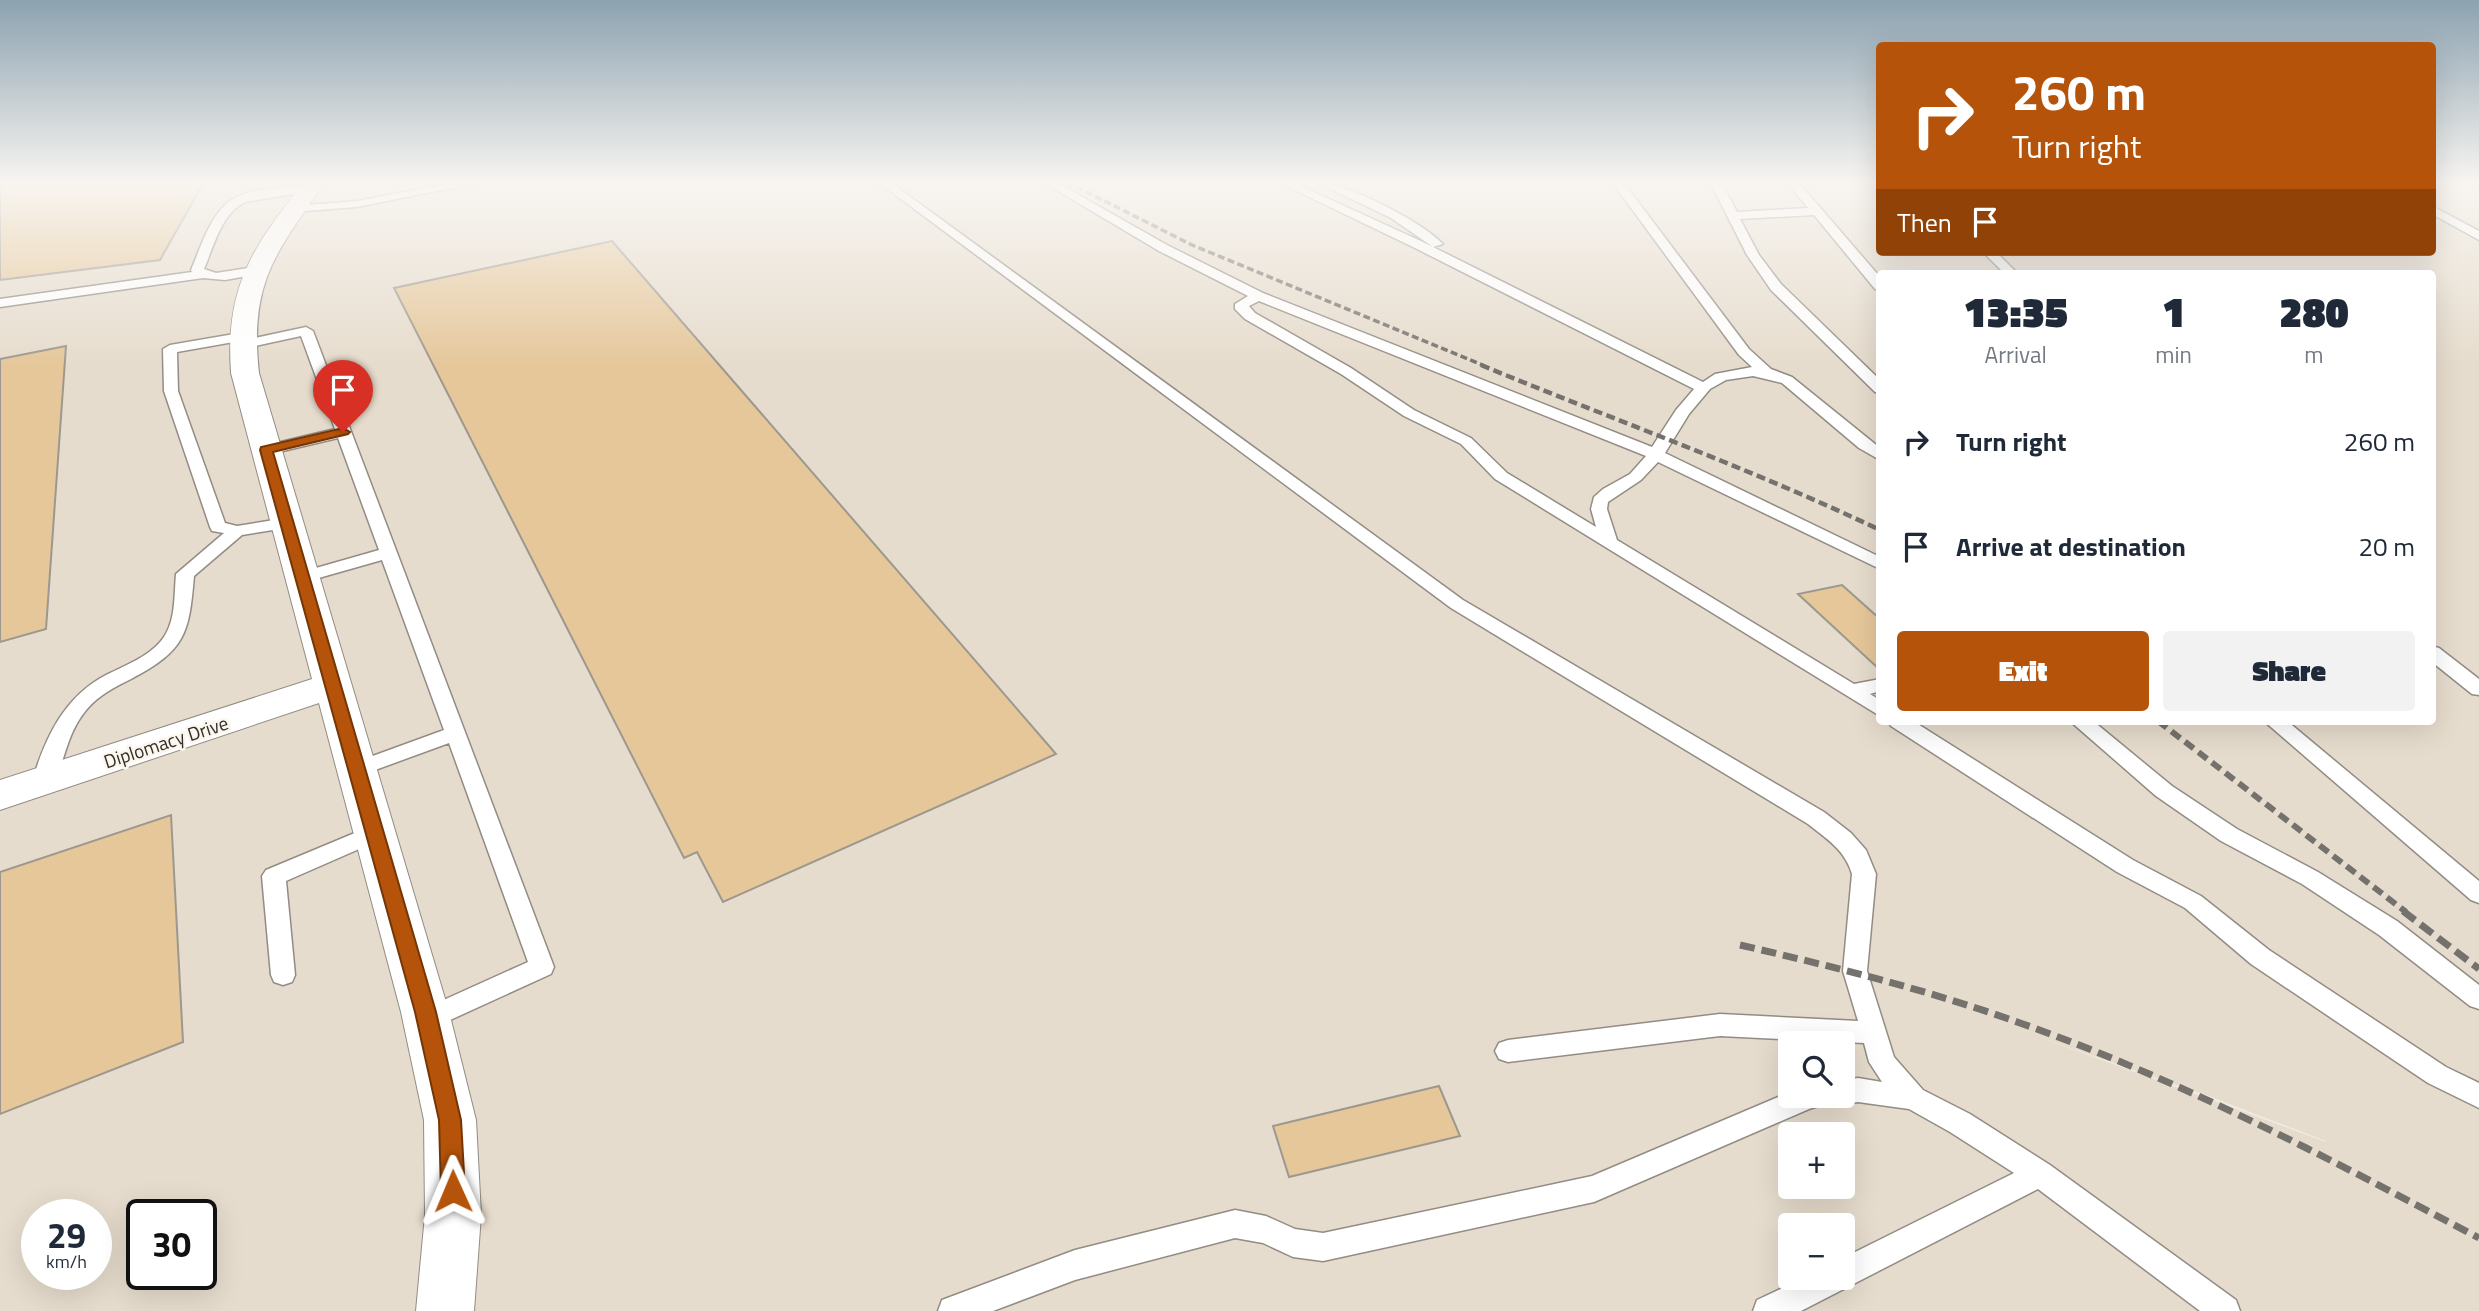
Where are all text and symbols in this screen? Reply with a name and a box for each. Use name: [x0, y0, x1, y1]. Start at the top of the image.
text: 260 m: [2012, 54, 2146, 129]
icon: right: [1897, 70, 1988, 161]
text: Turn right: [2012, 122, 2141, 170]
text: Then: [1897, 203, 1952, 242]
icon: arrive: [1966, 203, 2004, 241]
text: 13:35: [1963, 279, 2068, 343]
text: 1: [2162, 279, 2185, 343]
text: 280: [2279, 279, 2349, 343]
text: Arrival: [1984, 337, 2047, 372]
text: min: [2155, 337, 2192, 372]
text: m: [2304, 337, 2324, 372]
pin: [313, 360, 373, 432]
icon: arrive: [324, 371, 362, 409]
text: Turn right: [1956, 422, 2067, 461]
text: 260 m: [2344, 422, 2415, 461]
icon: right: [1897, 423, 1935, 461]
text: Arrive at destination: [1956, 527, 2186, 566]
text: 20 m: [2358, 527, 2415, 566]
icon: arrive: [1897, 528, 1935, 566]
button: Exit: [1897, 631, 2149, 711]
button: Share: [2163, 631, 2415, 711]
street label: Diplomacy Drive: [100, 708, 232, 775]
map controls: [1778, 1031, 1855, 1290]
button: search: [1778, 1031, 1855, 1108]
button: +: [1778, 1122, 1855, 1199]
position arrow: [416, 1154, 490, 1228]
speed limit sign: 30: [126, 1199, 217, 1290]
text: 29: [47, 1208, 86, 1262]
button: −: [1778, 1213, 1855, 1290]
text: km/h: [46, 1248, 87, 1275]

